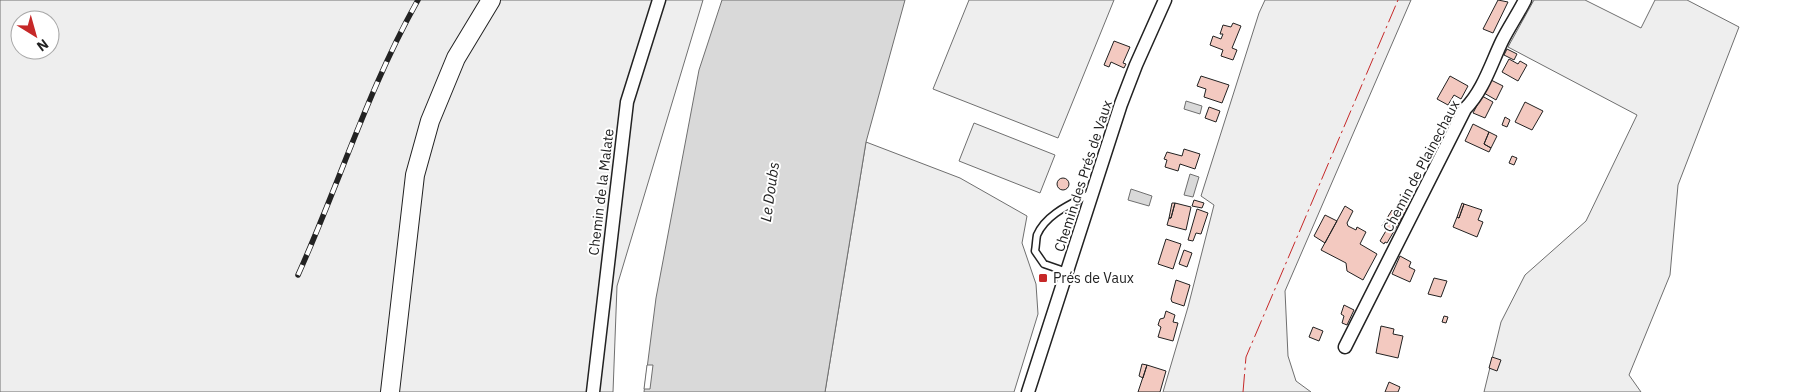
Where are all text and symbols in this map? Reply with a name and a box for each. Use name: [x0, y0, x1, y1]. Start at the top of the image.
north arrow: [10, 10, 60, 60]
text: N: [33, 35, 52, 56]
street label: Chemin de Plainechaux: [1379, 97, 1463, 235]
street label: Chemin des Prés de Vaux: [1050, 98, 1116, 254]
street label: Chemin de la Malate: [584, 127, 618, 256]
water label: Le Doubs: [756, 161, 783, 223]
place label: Prés de Vaux: [1053, 269, 1134, 287]
marker: Prés de Vaux: [1037, 272, 1049, 284]

